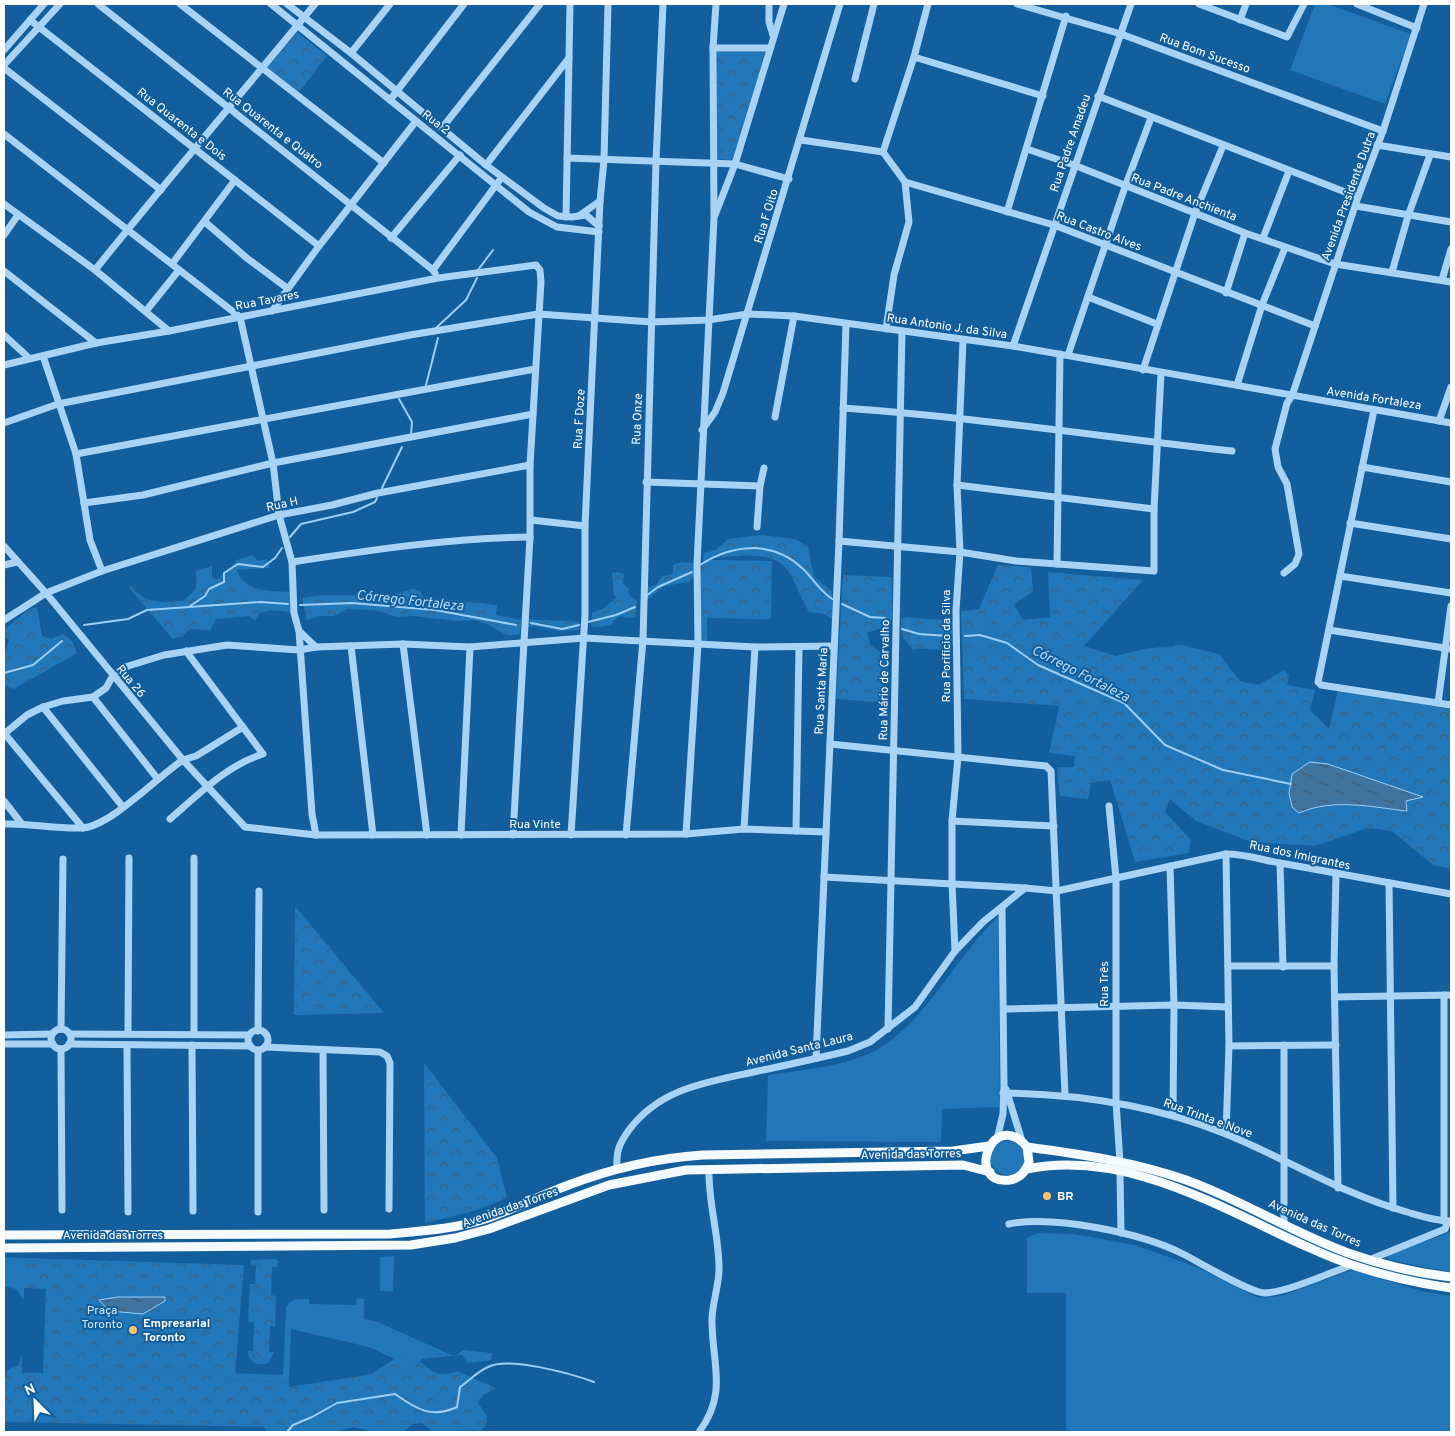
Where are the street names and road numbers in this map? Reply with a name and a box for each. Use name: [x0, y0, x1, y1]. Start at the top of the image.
street label: Rua Bom Sucesso: [1157, 30, 1253, 78]
street label: Rua Quarenta e Dois: [133, 85, 230, 165]
street label: Rua Quarenta e Quatro: [219, 85, 326, 173]
street label: Rua Padre Amadeu: [1047, 92, 1095, 194]
street label: Rua 2: [418, 107, 453, 139]
street label: Avenida Presidente Dutra: [1318, 130, 1380, 263]
street label: Rua Padre Anchienta: [1128, 170, 1239, 226]
street label: Rua F Oito: [751, 187, 783, 246]
street label: Rua Castro Alves: [1054, 208, 1144, 256]
street label: Rua Tavares: [234, 287, 300, 315]
street label: Rua Antonio J. da Silva: [886, 311, 1008, 343]
street label: Avenida Fortaleza: [1325, 384, 1422, 414]
street label: Rua F Doze: [570, 388, 590, 450]
street label: Rua Onze: [629, 393, 647, 445]
street label: Rua H: [265, 494, 300, 516]
street label: Rua Porificio da Silva: [939, 590, 955, 702]
street label: Rua Mário de Carvalho: [876, 619, 894, 741]
street label: Rua Santa Maria: [812, 647, 832, 735]
street label: Rua 26: [112, 662, 149, 701]
street label: Rua Vinte: [509, 817, 561, 833]
street label: Rua dos Imigrantes: [1248, 837, 1352, 874]
street label: Rua Três: [1097, 961, 1113, 1007]
street label: Avenida Santa Laura: [744, 1029, 855, 1071]
street label: Rua Trinta e Nove: [1161, 1095, 1255, 1143]
street label: Avenida das Torres: [861, 1146, 961, 1164]
street label: Avenida das Torres: [460, 1184, 560, 1232]
street label: Avenida das Torres: [1265, 1196, 1364, 1252]
street label: Avenida das Torres: [63, 1228, 163, 1244]

